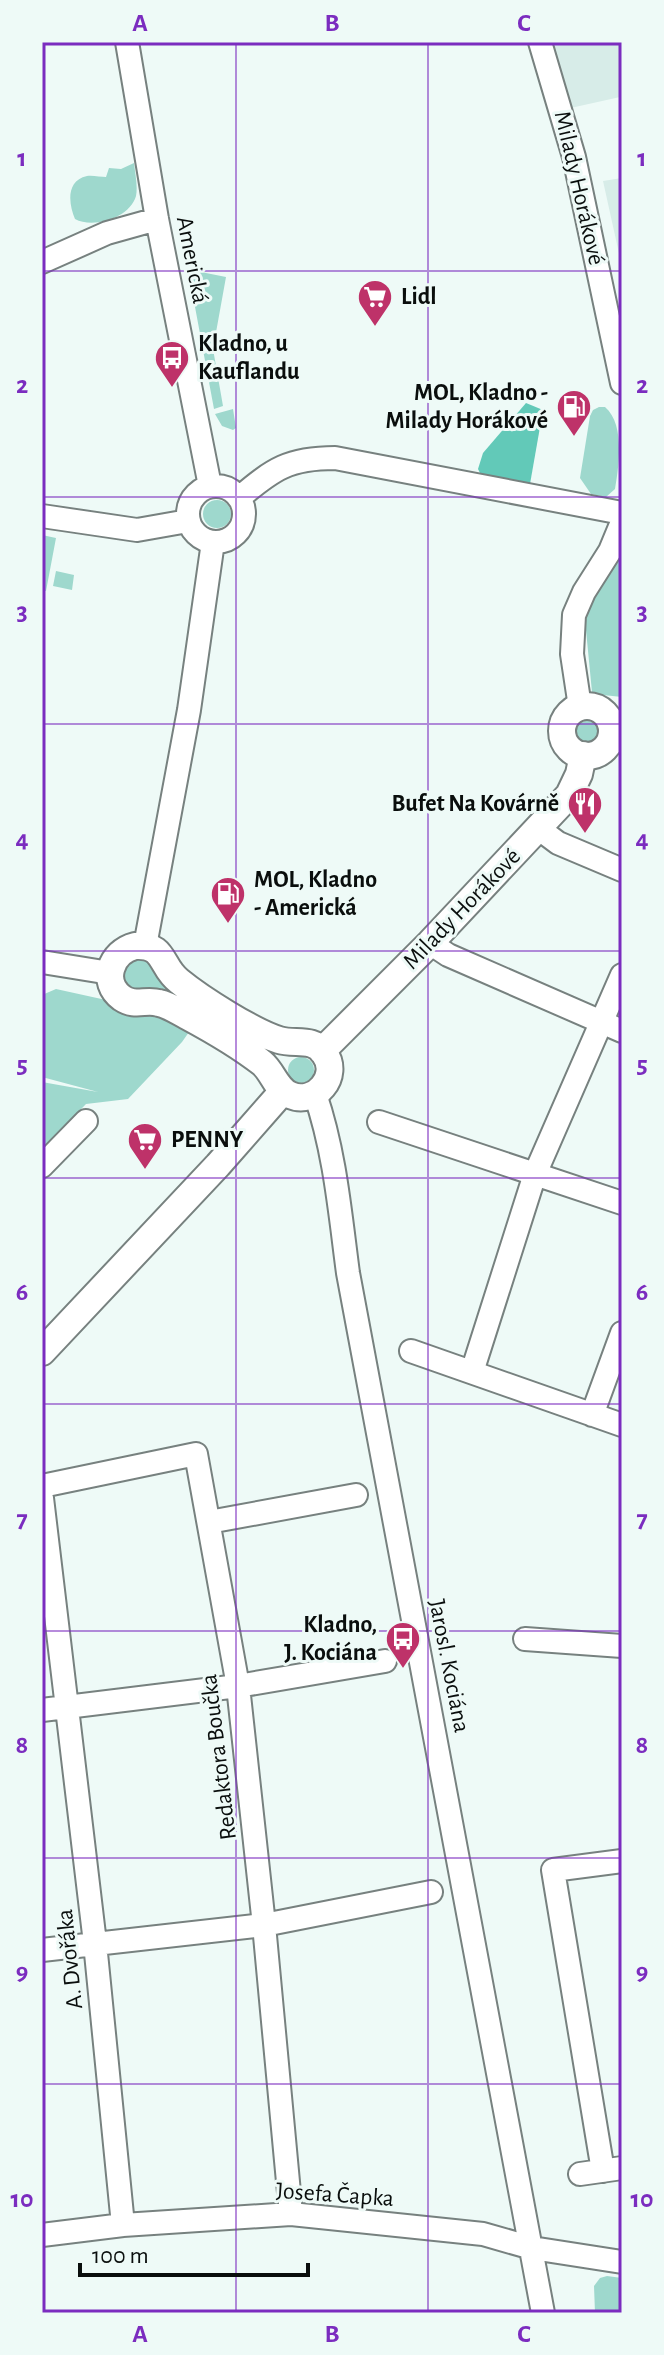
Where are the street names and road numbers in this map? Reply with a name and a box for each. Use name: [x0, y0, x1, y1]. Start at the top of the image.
street label: Milady Horákové: [550, 109, 608, 267]
street label: Americká: [172, 214, 212, 306]
street label: Milady Horákové: [399, 844, 525, 974]
street label: Jarosl. Kociána: [424, 1597, 474, 1735]
street label: Redaktora Boučka: [197, 1673, 241, 1841]
street label: A. Dvořáka: [53, 1908, 87, 2010]
street label: Josefa Čapka: [275, 2178, 395, 2211]

